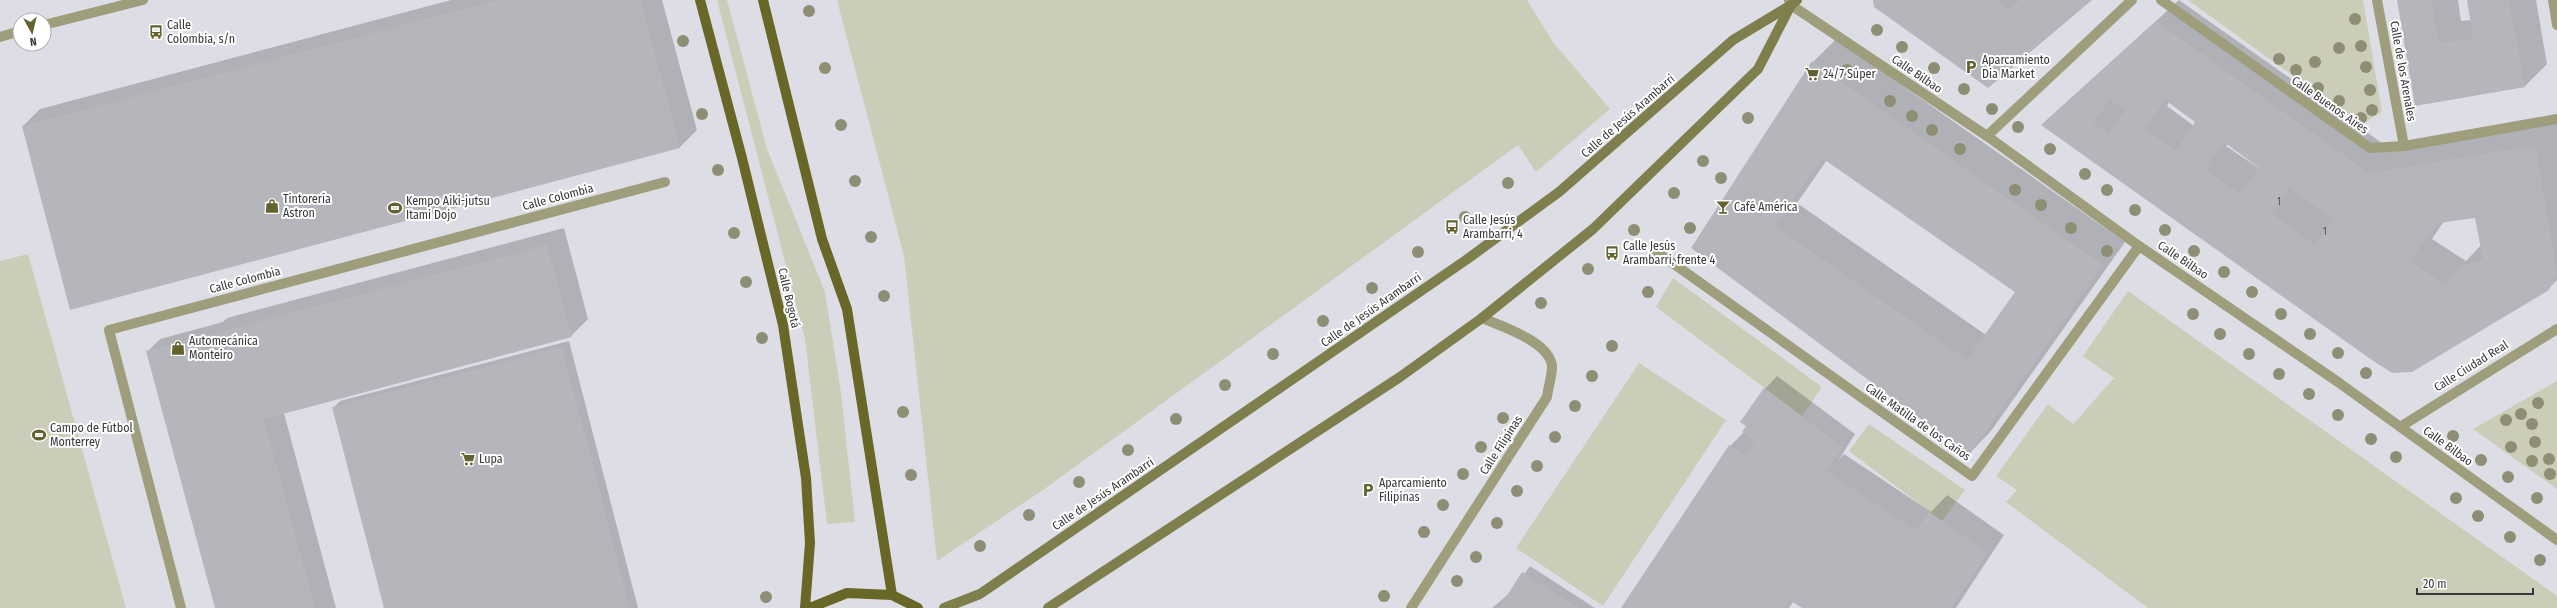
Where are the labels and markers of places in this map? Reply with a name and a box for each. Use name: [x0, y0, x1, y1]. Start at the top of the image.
place label: Calle Colombia, s/n: [167, 18, 235, 46]
bus stop icon: Calle Colombia, s/n: [148, 24, 164, 40]
place label: Aparcamiento Dia Market: [1982, 53, 2050, 81]
parking icon: Aparcamiento Dia Market: [1963, 59, 1979, 75]
supermarket icon: 24/7 Súper: [1804, 66, 1820, 82]
place label: 24/7 Súper: [1823, 67, 1876, 81]
place label: Tintorería Astron: [283, 192, 331, 220]
place label: Kempo Aiki-jutsu Itami Dojo: [406, 194, 490, 222]
shop icon: Tintorería Astron: [264, 198, 280, 214]
bar icon: Café América: [1715, 199, 1731, 215]
sports icon: Kempo Aiki-jutsu Itami Dojo: [387, 200, 403, 216]
place label: Café América: [1734, 200, 1798, 214]
place label: Calle Jesús Arambarri, 4: [1463, 213, 1523, 241]
bus stop icon: Calle Jesús Arambarri, 4: [1444, 219, 1460, 235]
place label: Calle Jesús Arambarri, frente 4: [1623, 239, 1715, 267]
bus stop icon: Calle Jesús Arambarri, frente 4: [1604, 245, 1620, 261]
place label: Automecánica Monteiro: [189, 334, 258, 362]
shop icon: Automecánica Monteiro: [170, 340, 186, 356]
place label: Campo de Fútbol Monterrey: [50, 421, 133, 449]
sports icon: Campo de Fútbol Monterrey: [31, 427, 47, 443]
supermarket icon: Lupa: [460, 451, 476, 467]
place label: Lupa: [479, 452, 503, 466]
place label: Aparcamiento Filipinas: [1379, 476, 1447, 504]
parking icon: Aparcamiento Filipinas: [1360, 482, 1376, 498]

